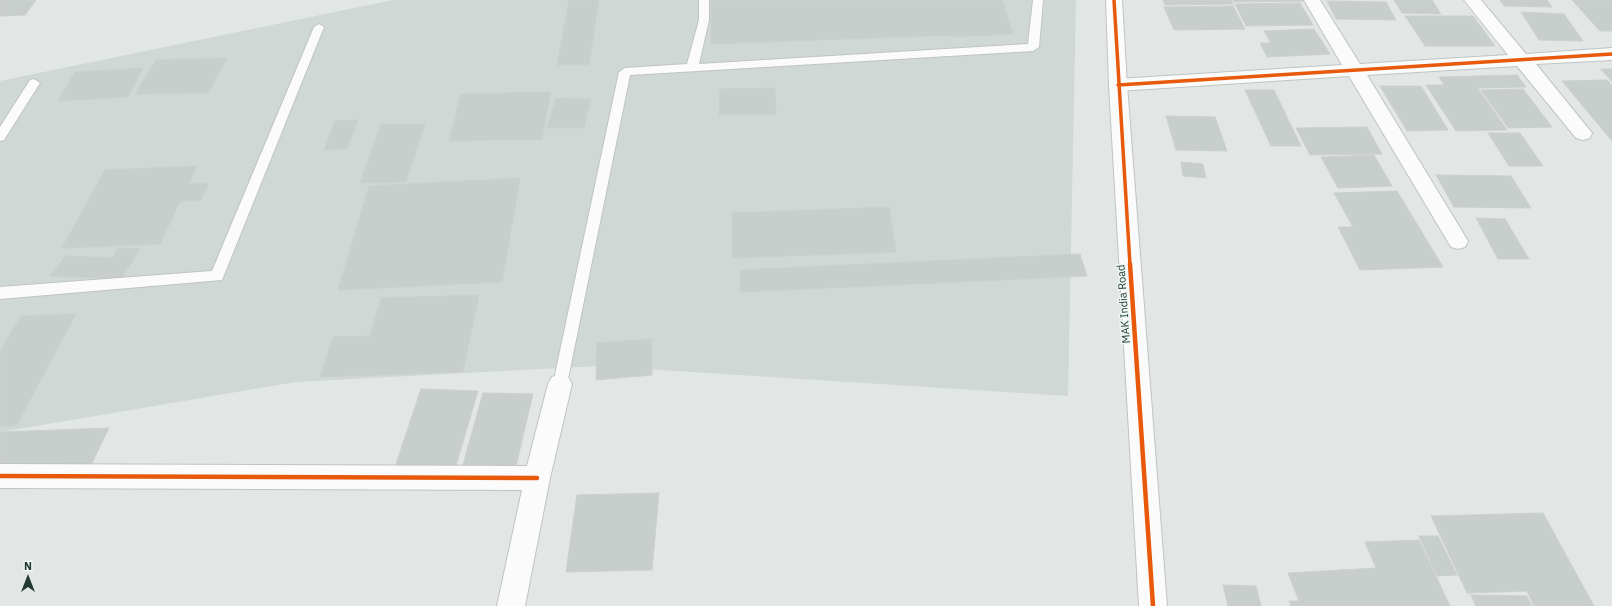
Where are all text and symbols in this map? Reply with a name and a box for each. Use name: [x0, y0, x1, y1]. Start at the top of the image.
street label: MAK India Road: [1115, 264, 1133, 344]
north arrow: [8, 558, 48, 598]
text: N: [24, 559, 32, 573]

